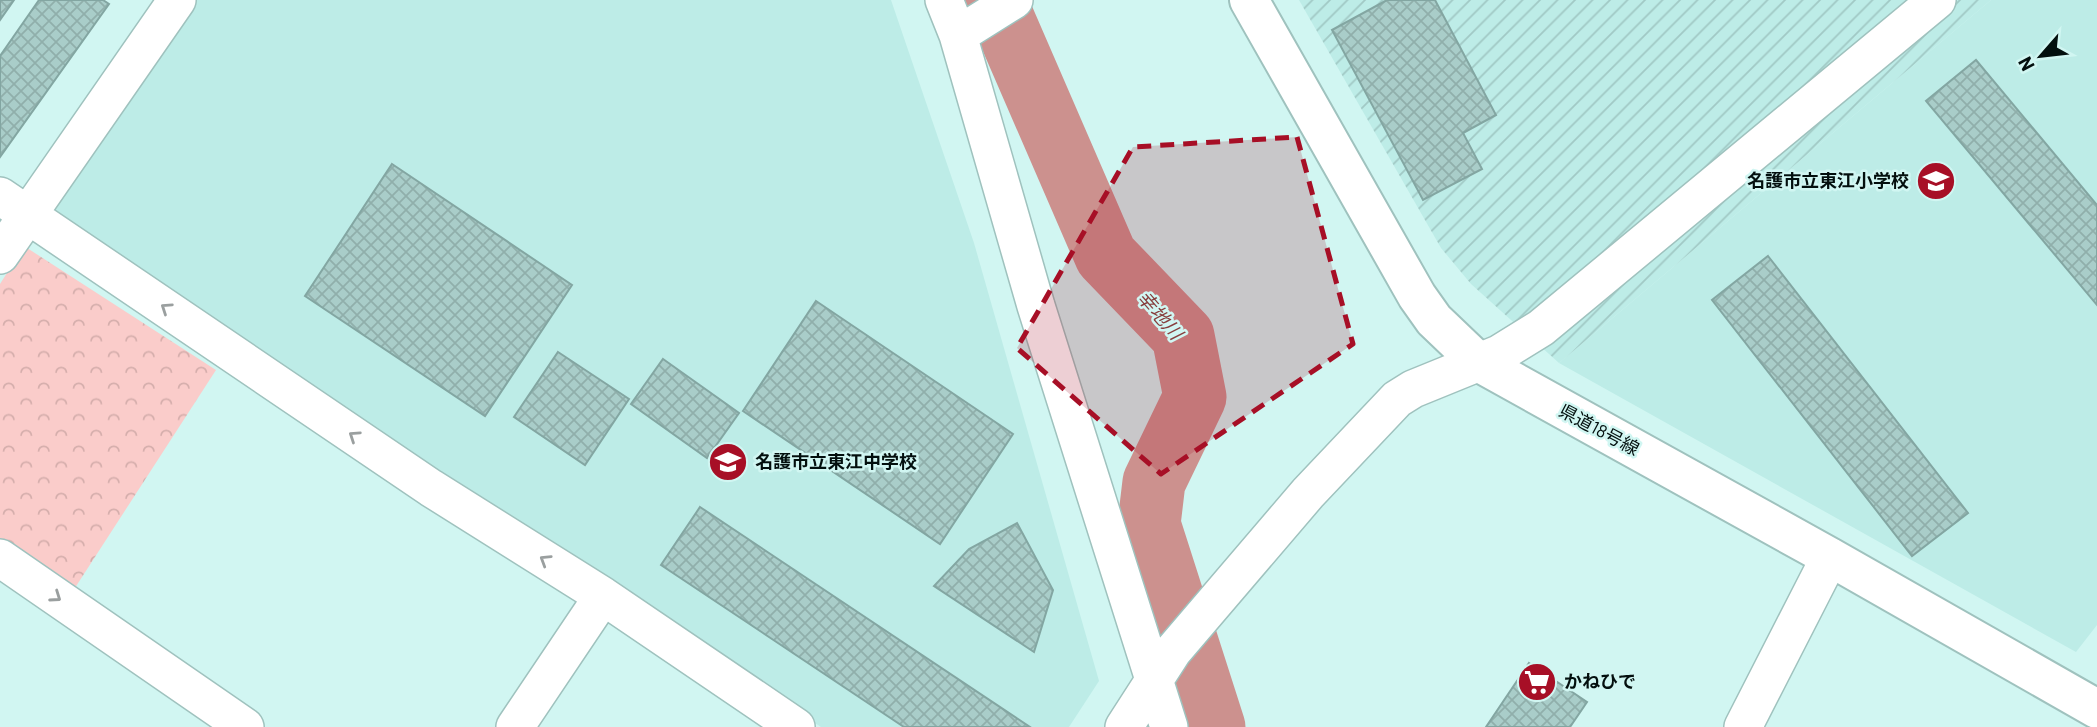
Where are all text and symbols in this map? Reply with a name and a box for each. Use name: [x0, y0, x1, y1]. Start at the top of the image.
north arrow: [2006, 21, 2076, 91]
text: N: [2012, 53, 2039, 75]
school or university icon: 名護市立東江小学校: [1915, 160, 1957, 202]
place label: 名護市立東江小学校: [1747, 169, 1909, 191]
water label: 幸地川: [1133, 286, 1189, 345]
one-way arrow: [161, 304, 174, 316]
street label: 県道18号線: [1556, 399, 1643, 459]
one-way arrow: [349, 431, 362, 444]
school or university icon: 名護市立東江中学校: [707, 441, 749, 483]
place label: 名護市立東江中学校: [755, 450, 917, 472]
one-way arrow: [540, 555, 553, 568]
one-way arrow: [48, 589, 61, 601]
supermarket icon: かねひで: [1516, 661, 1558, 703]
place label: かねひで: [1564, 670, 1636, 692]

